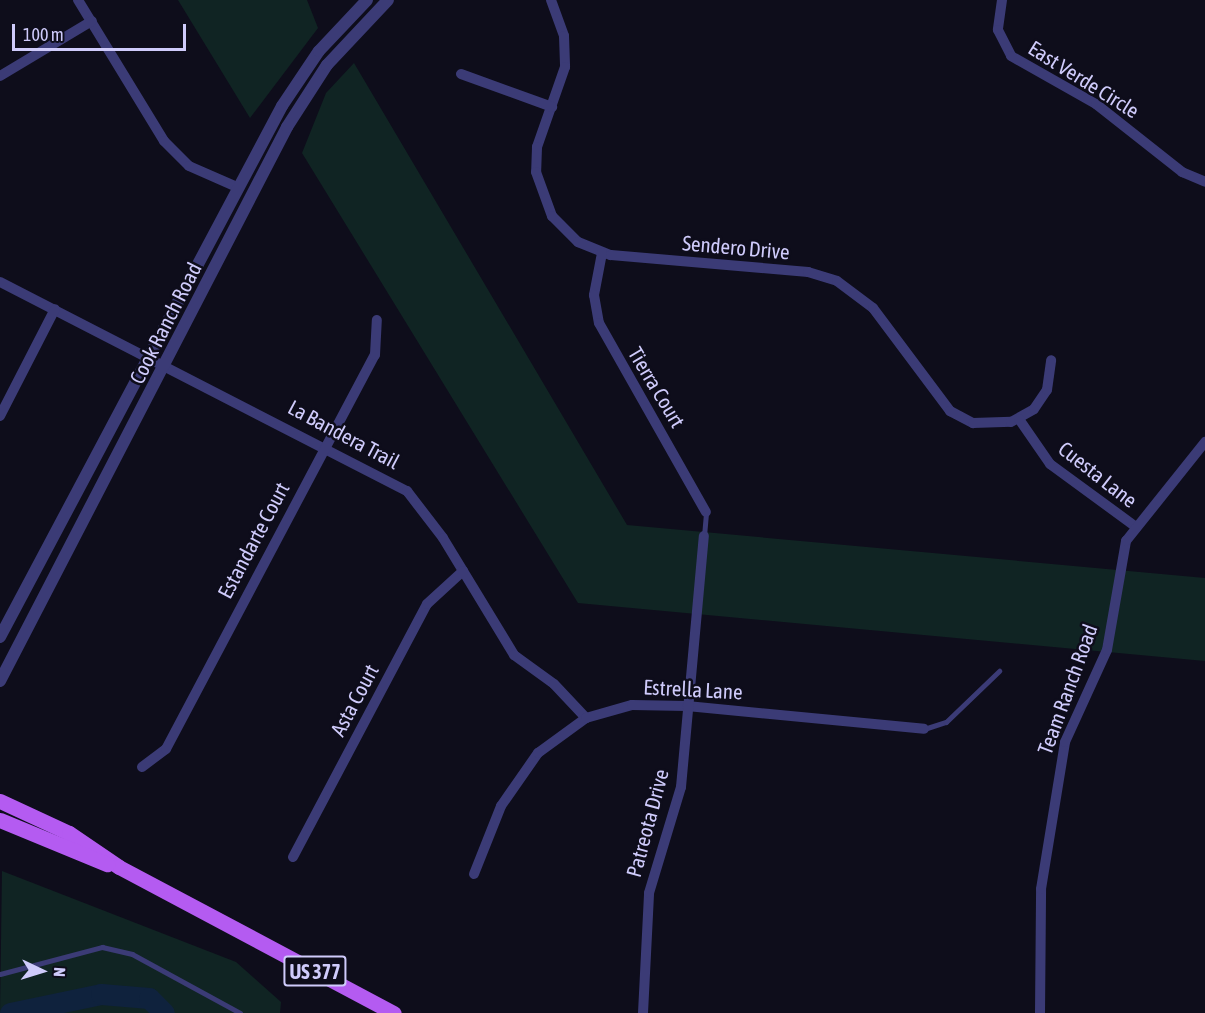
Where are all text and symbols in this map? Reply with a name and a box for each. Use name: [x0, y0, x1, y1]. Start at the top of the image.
scale bar: [15, 12, 189, 50]
text: 100 m: [23, 24, 64, 45]
street label: East Verde Circle: [1024, 35, 1144, 123]
street label: Sendero Drive: [681, 230, 791, 264]
street label: Cook Ranch Road: [124, 258, 206, 388]
street label: Tierra Court: [623, 342, 691, 432]
street label: La Bandera Trail: [284, 394, 404, 474]
street label: Cuesta Lane: [1054, 435, 1142, 513]
street label: Estandarte Court: [212, 478, 294, 602]
street label: Team Ranch Road: [1032, 620, 1102, 758]
street label: Asta Court: [325, 660, 383, 740]
street label: Estrella Lane: [643, 674, 743, 704]
street label: Patreota Drive: [621, 766, 673, 880]
north arrow: [12, 941, 72, 1001]
road number: US 377: [282, 954, 348, 988]
text: N: [51, 967, 69, 978]

